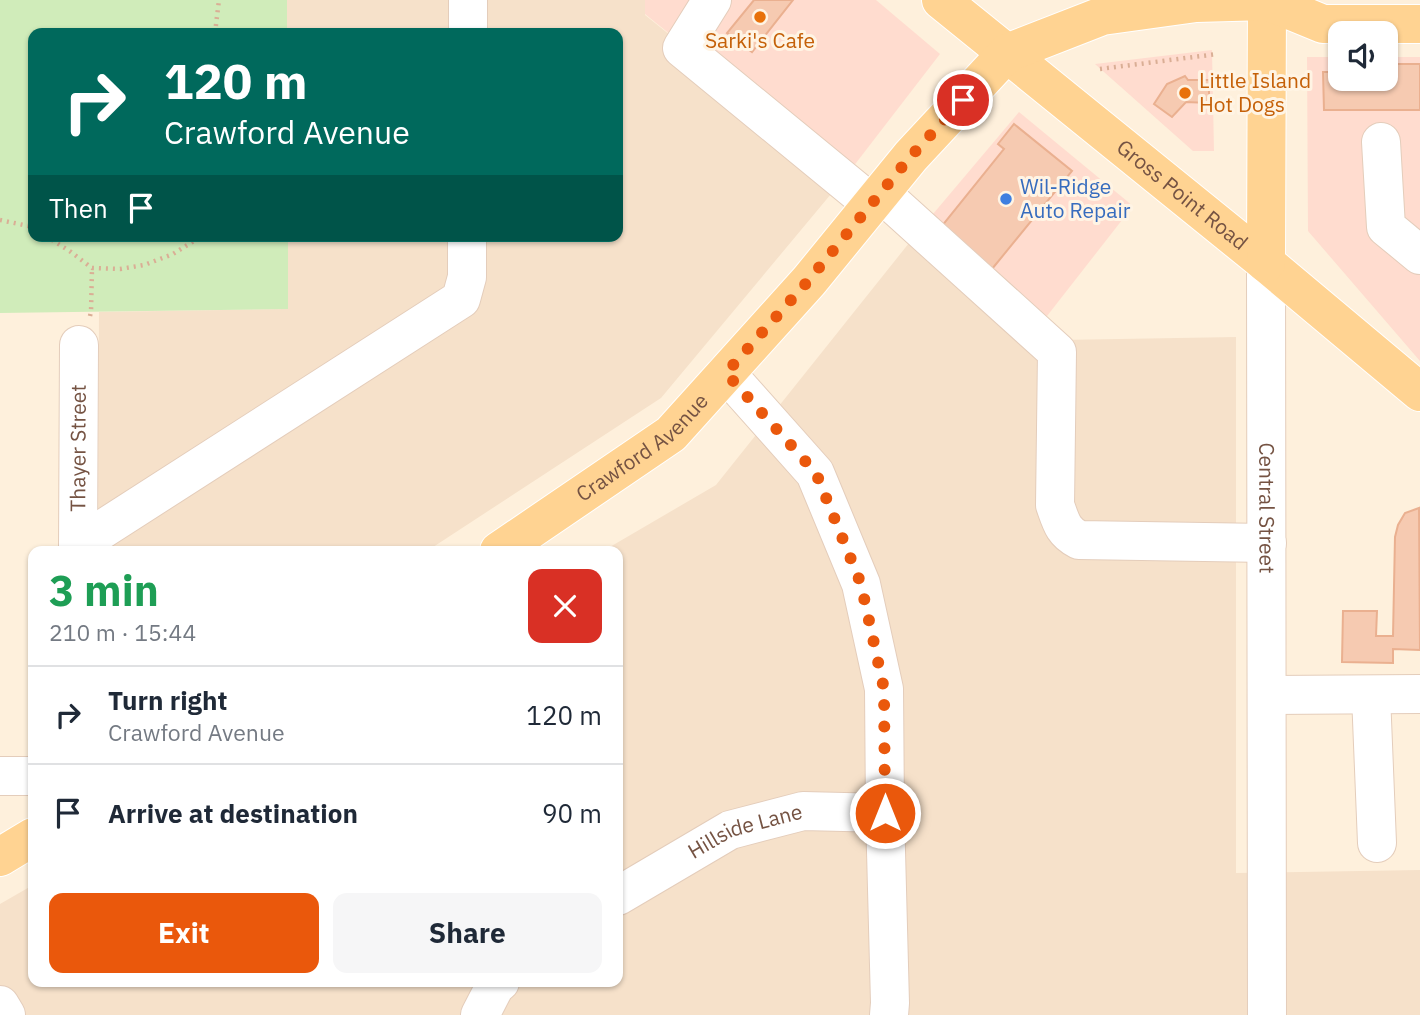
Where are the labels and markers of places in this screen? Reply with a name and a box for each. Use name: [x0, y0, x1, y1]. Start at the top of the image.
marker: Sarki's Cafe: [752, 9, 768, 25]
place label: Sarki's Cafe: [705, 26, 815, 54]
place label: Little Island Hot Dogs: [1199, 66, 1311, 118]
pin: [933, 70, 993, 130]
marker: Little Island Hot Dogs: [1177, 85, 1193, 101]
place label: Wil-Ridge Auto Repair: [1020, 172, 1131, 224]
marker: Wil-Ridge Auto Repair: [998, 191, 1014, 207]

